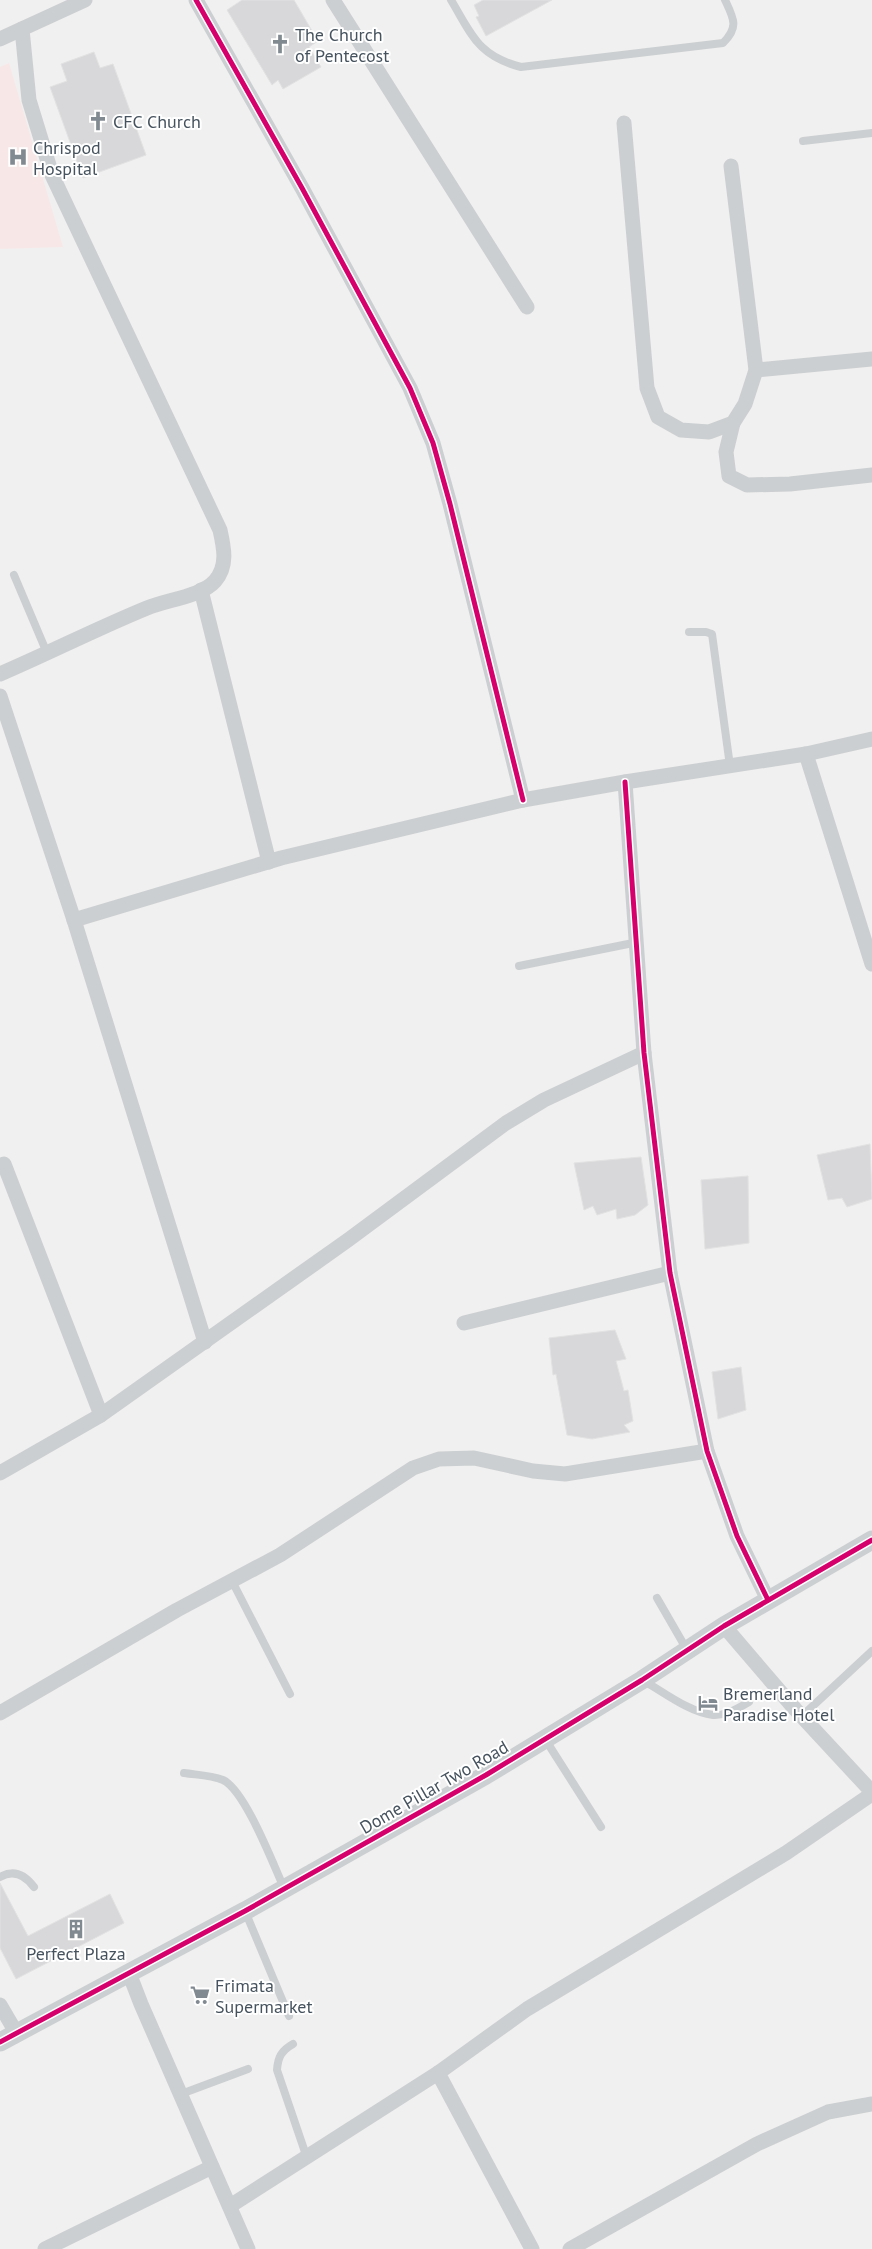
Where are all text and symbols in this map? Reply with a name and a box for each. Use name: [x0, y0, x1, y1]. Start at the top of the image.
place label: The Church of Pentecost: [295, 23, 389, 67]
church icon: The Church of Pentecost: [269, 33, 291, 55]
church icon: CFC Church: [87, 110, 109, 132]
place label: CFC Church: [113, 110, 201, 133]
place label: Chrispod Hospital: [33, 136, 101, 180]
hospital icon: Chrispod Hospital: [7, 146, 29, 168]
place label: Bremerland Paradise Hotel: [723, 1682, 835, 1726]
hotel icon: Bremerland Paradise Hotel: [697, 1692, 719, 1714]
street label: Dome Pillar Two Road: [356, 1735, 512, 1839]
building icon: Perfect Plaza: [65, 1918, 87, 1940]
place label: Perfect Plaza: [26, 1942, 126, 1965]
place label: Frimata Supermarket: [215, 1974, 313, 2018]
supermarket icon: Frimata Supermarket: [189, 1984, 211, 2006]

